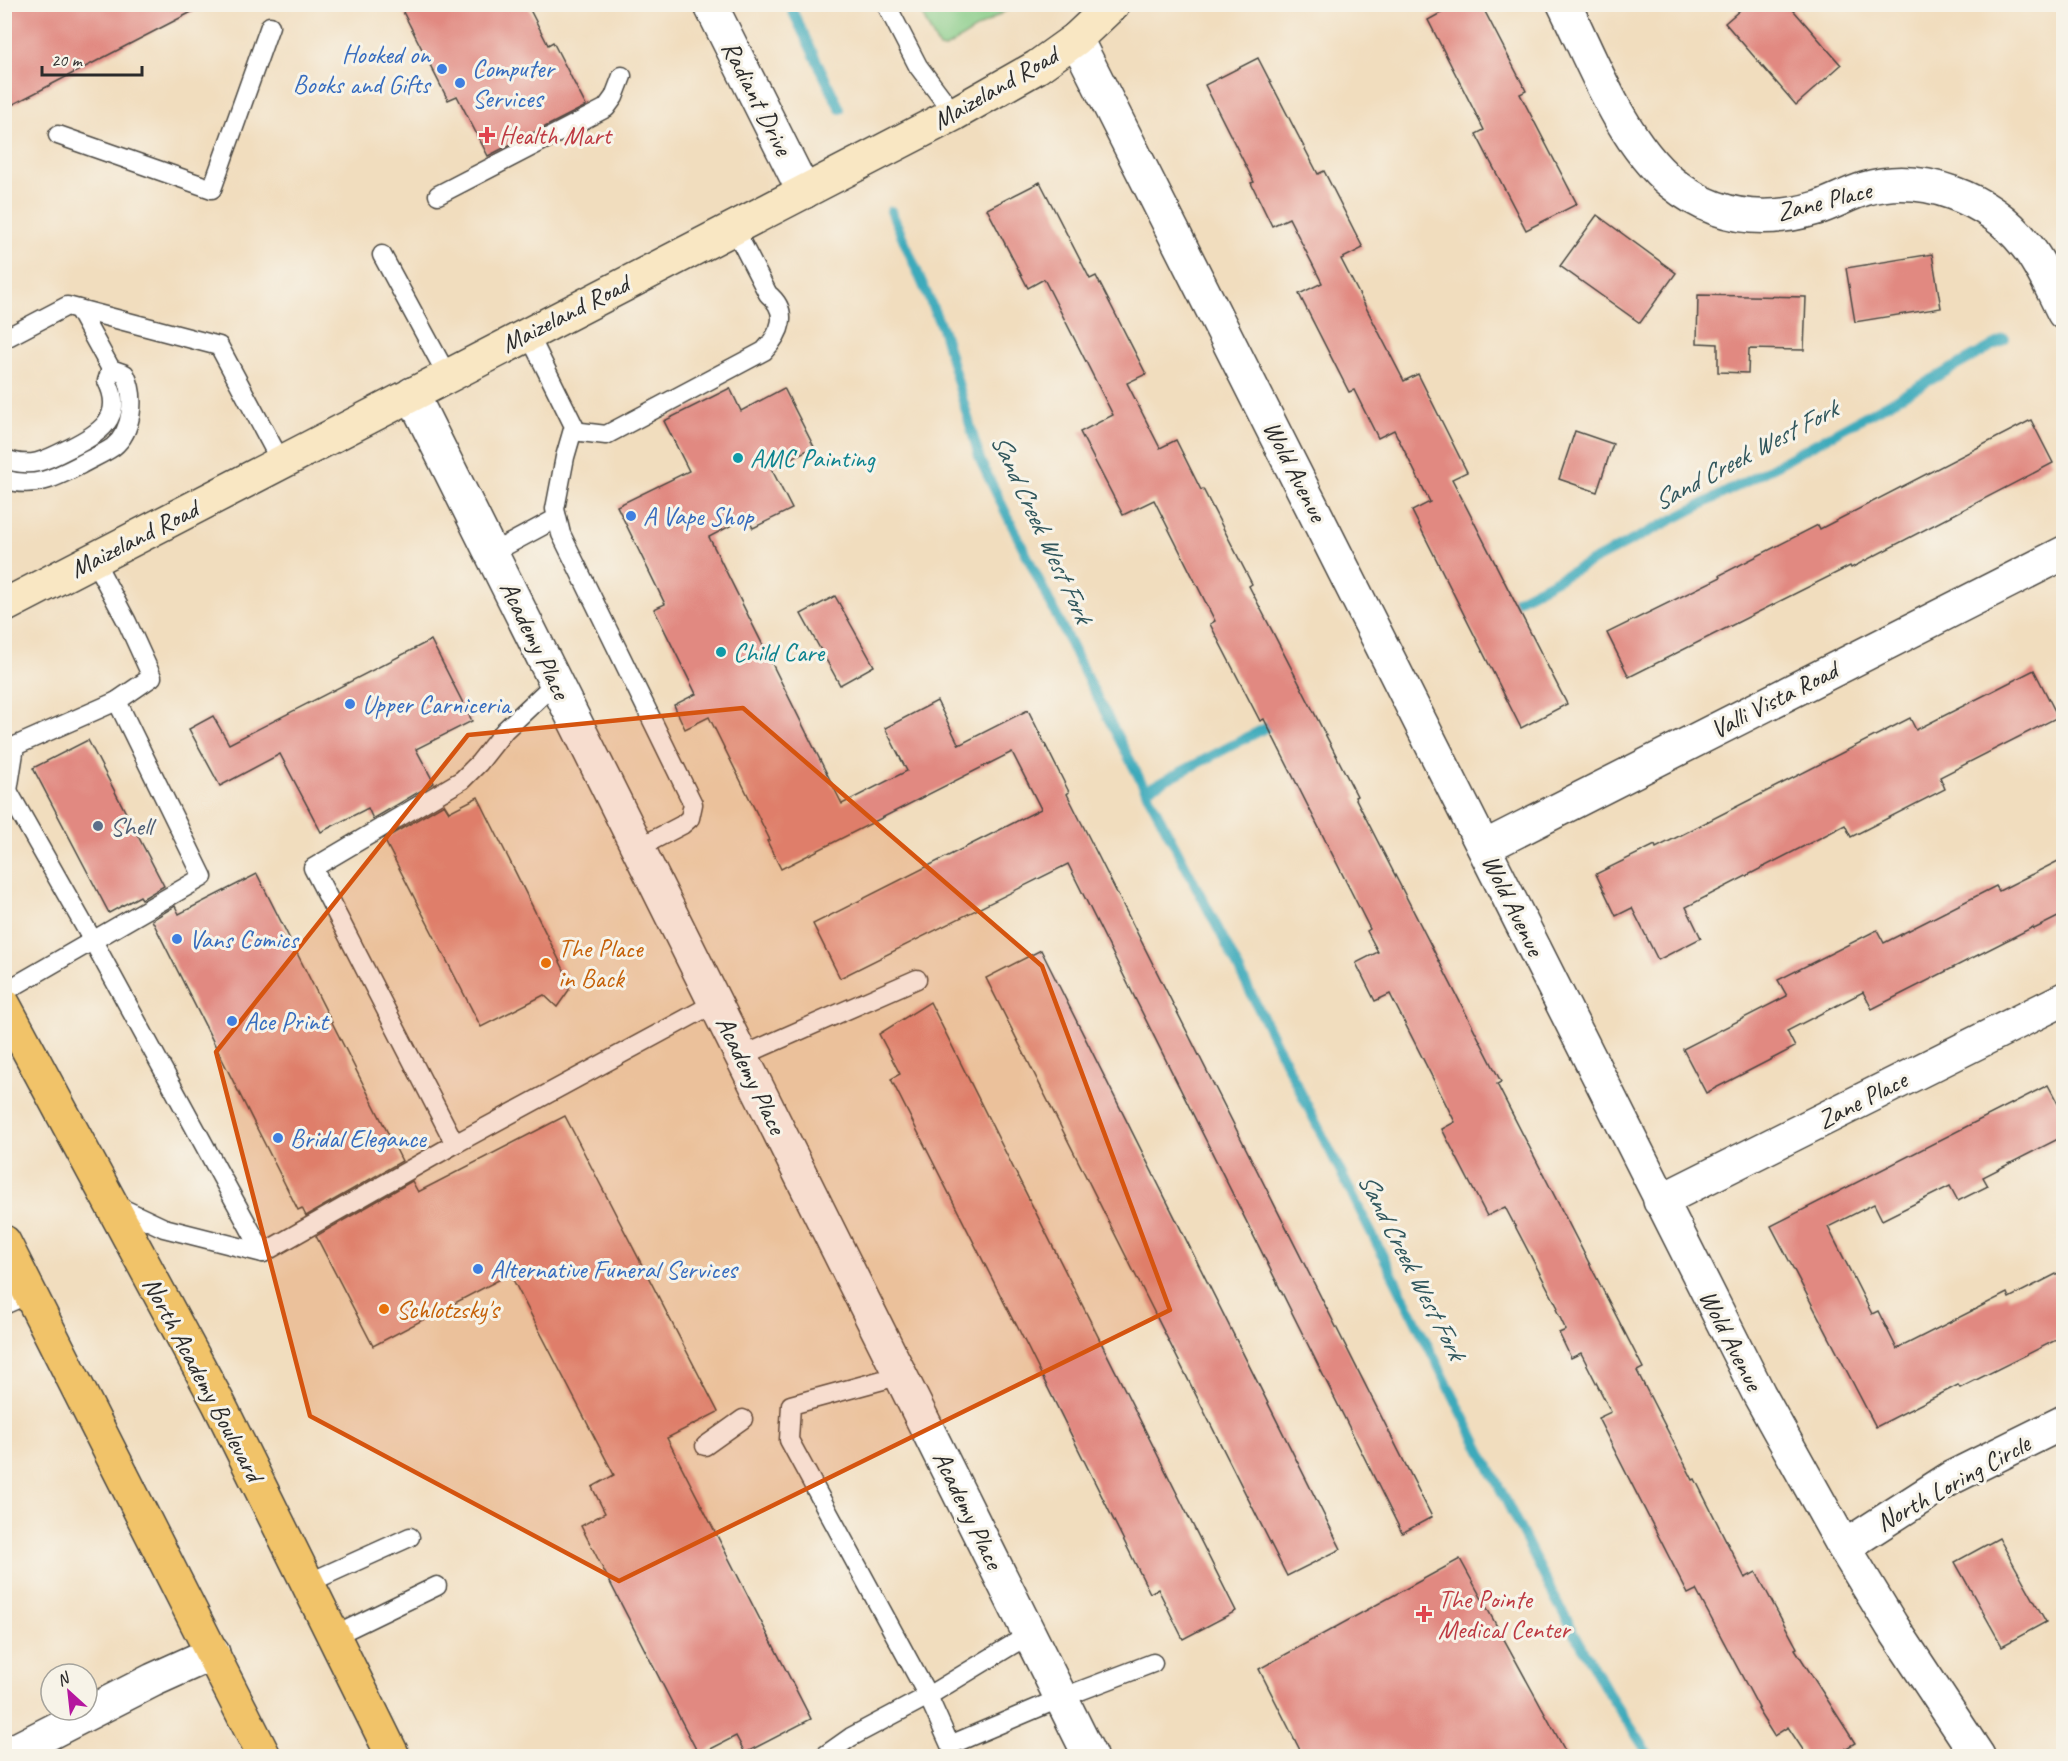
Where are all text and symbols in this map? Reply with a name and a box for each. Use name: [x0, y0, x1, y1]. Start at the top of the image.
street label: Radiant Drive: [714, 35, 801, 162]
street label: Maizeland Road: [926, 37, 1067, 137]
place label: Hooked on Books and Gifts: [293, 38, 432, 101]
scale bar: [42, 39, 142, 77]
text: 20 m: [51, 49, 84, 71]
place label: Computer Services: [472, 52, 557, 115]
marker: Hooked on Books and Gifts: [435, 62, 449, 76]
marker: Computer Services: [453, 76, 467, 90]
place label: Health Mart: [499, 119, 613, 152]
marker: Health Mart: [480, 128, 494, 142]
street label: Zane Place: [1773, 173, 1877, 229]
street label: Maizeland Road: [495, 266, 638, 360]
water label: Sand Creek West Fork: [1647, 390, 1847, 518]
street label: Wold Avenue: [1256, 415, 1336, 529]
water label: Sand Creek West Fork: [983, 428, 1102, 632]
place label: AMC Painting: [750, 442, 876, 475]
marker: AMC Painting: [731, 451, 745, 465]
street label: Maizeland Road: [64, 491, 207, 585]
place label: A Vape Shop: [643, 500, 755, 533]
marker: A Vape Shop: [624, 509, 638, 523]
street label: Academy Place: [492, 576, 579, 707]
place label: Child Care: [733, 636, 825, 669]
marker: Child Care: [714, 645, 728, 659]
street label: Valli Vista Road: [1705, 652, 1846, 746]
place label: Upper Carniceria: [362, 688, 513, 721]
marker: Upper Carniceria: [343, 697, 357, 711]
place label: Shell: [110, 810, 157, 843]
marker: Shell: [91, 819, 105, 833]
street label: Wold Avenue: [1474, 849, 1553, 963]
place label: Vans Comics: [189, 923, 300, 956]
marker: Vans Comics: [170, 932, 184, 946]
place label: The Place in Back: [558, 932, 644, 995]
marker: The Place in Back: [539, 956, 553, 970]
place label: Ace Print: [244, 1005, 330, 1038]
street label: Academy Place: [708, 1011, 795, 1142]
marker: Ace Print: [225, 1014, 239, 1028]
street label: Zane Place: [1812, 1062, 1915, 1137]
place label: Bridal Elegance: [290, 1122, 427, 1155]
marker: Bridal Elegance: [271, 1131, 285, 1145]
water label: Sand Creek West Fork: [1350, 1167, 1475, 1368]
place label: Alternative Funeral Services: [490, 1253, 739, 1286]
marker: Alternative Funeral Services: [471, 1262, 485, 1276]
street label: North Academy Boulevard: [135, 1271, 273, 1490]
street label: Wold Avenue: [1692, 1284, 1772, 1398]
place label: Schlotzsky's: [396, 1293, 501, 1326]
marker: Schlotzsky's: [377, 1302, 391, 1316]
street label: North Loring Circle: [1870, 1426, 2037, 1539]
street label: Academy Place: [925, 1446, 1012, 1577]
place label: The Pointe Medical Center: [1438, 1583, 1572, 1646]
marker: The Pointe Medical Center: [1415, 1605, 1433, 1623]
north arrow: [39, 1662, 99, 1722]
text: N: [54, 1667, 74, 1691]

